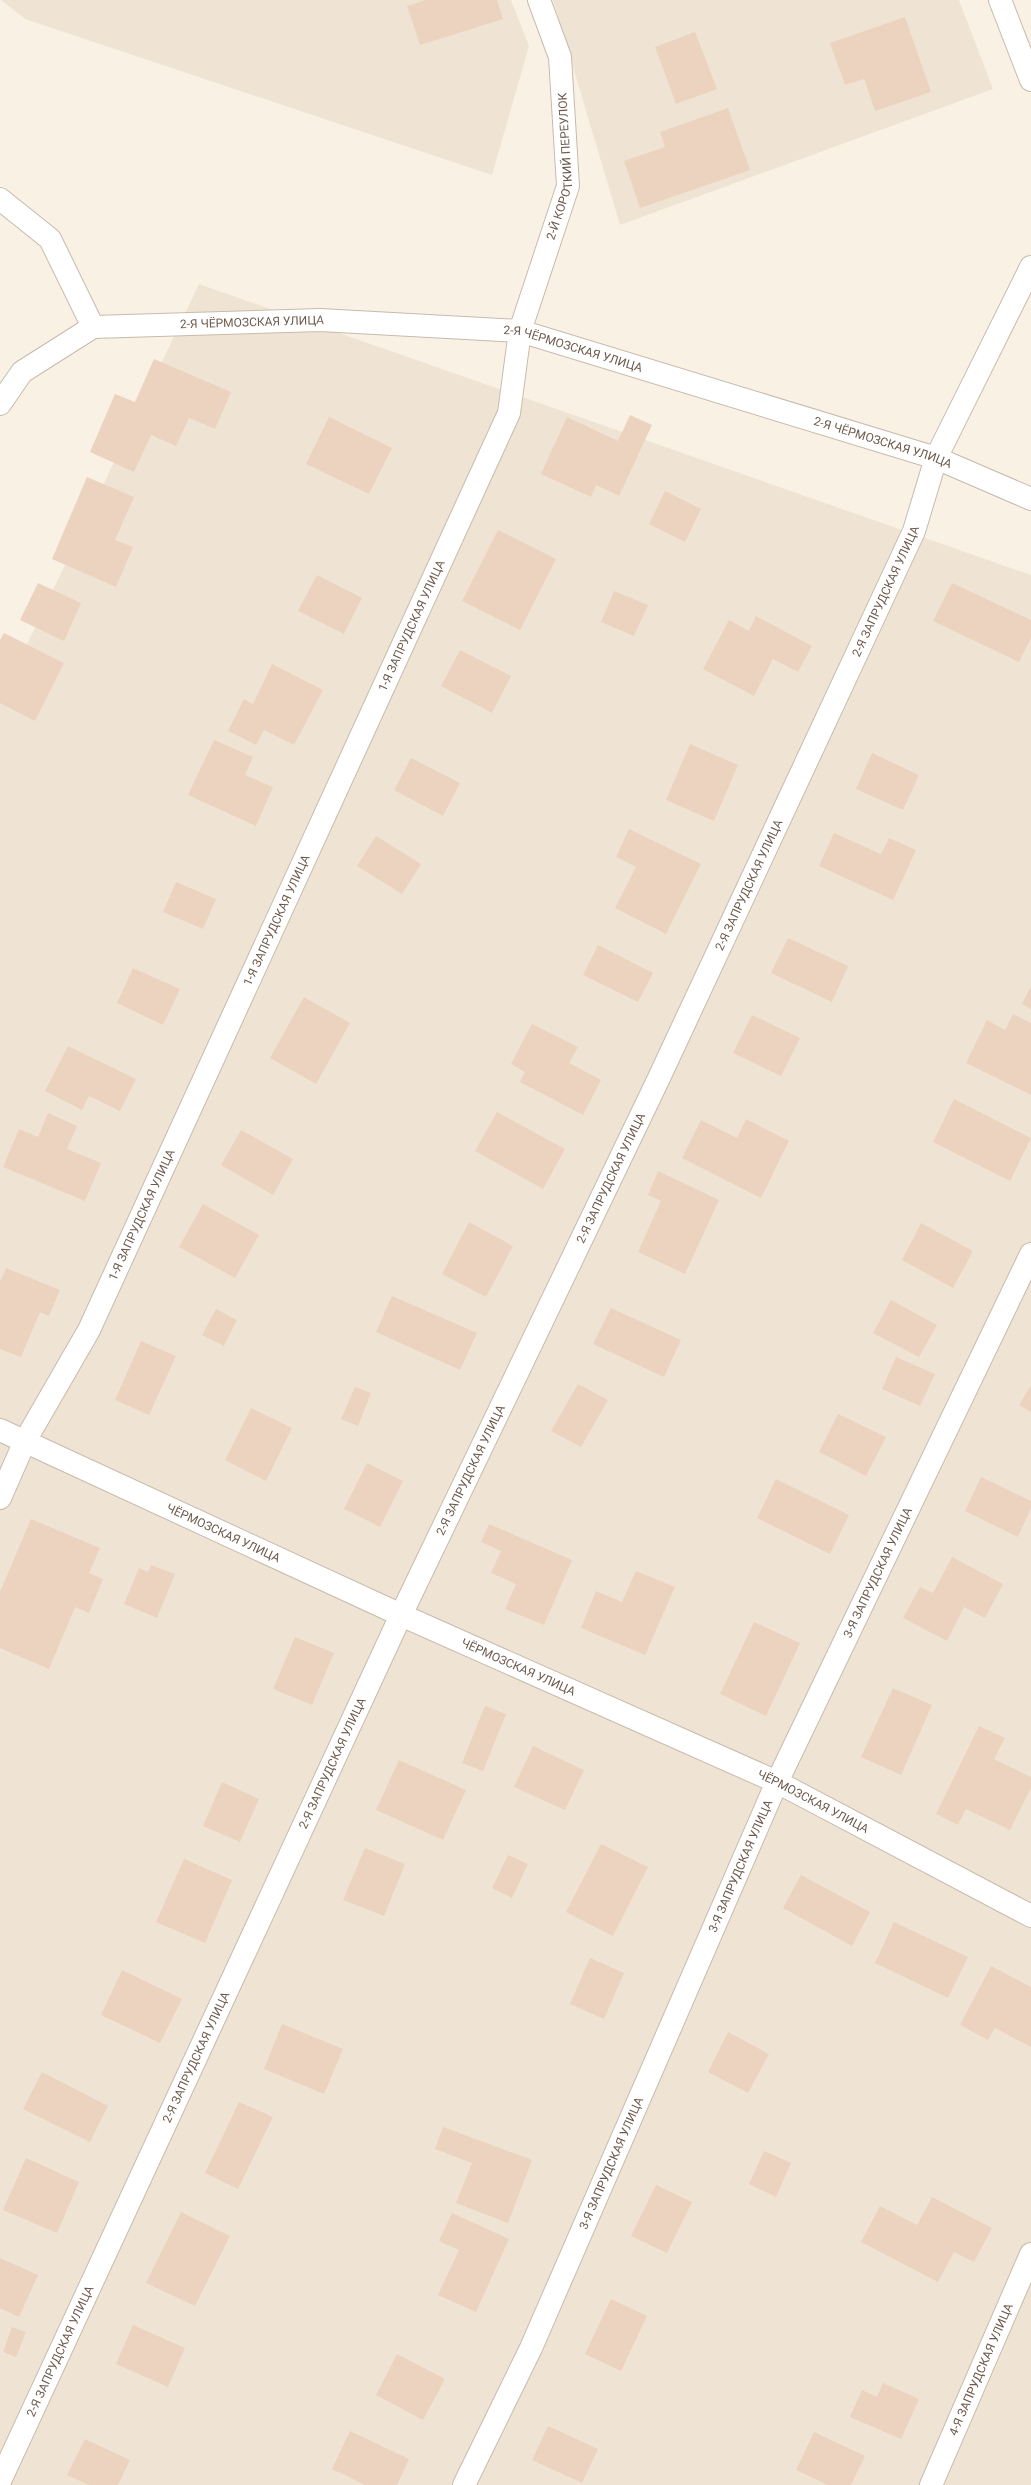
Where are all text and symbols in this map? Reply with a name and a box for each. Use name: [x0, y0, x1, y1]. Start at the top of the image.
street label: 2-Й КОРОТКИЙ ПЕРЕУЛОК: [544, 92, 575, 242]
street label: 2-Я ЧЁРМОЗСКАЯ УЛИЦА: [180, 313, 325, 331]
street label: 2-Я ЧЁРМОЗСКАЯ УЛИЦА: [503, 323, 644, 375]
street label: 2-Я ЧЁРМОЗСКАЯ УЛИЦА: [812, 414, 954, 471]
street label: 2-Я ЗАПРУДСКАЯ УЛИЦА: [849, 524, 922, 659]
street label: 1-Я ЗАПРУДСКАЯ УЛИЦА: [375, 558, 448, 694]
street label: 2-Я ЗАПРУДСКАЯ УЛИЦА: [712, 817, 786, 953]
street label: 1-Я ЗАПРУДСКАЯ УЛИЦА: [241, 852, 313, 988]
street label: 2-Я ЗАПРУДСКАЯ УЛИЦА: [574, 1111, 648, 1246]
street label: 1-Я ЗАПРУДСКАЯ УЛИЦА: [106, 1147, 178, 1283]
street label: 2-Я ЗАПРУДСКАЯ УЛИЦА: [433, 1403, 508, 1538]
street label: ЧЁРМОЗСКАЯ УЛИЦА: [164, 1501, 283, 1565]
street label: 3-Я ЗАПРУДСКАЯ УЛИЦА: [840, 1505, 915, 1640]
street label: ЧЁРМОЗСКАЯ УЛИЦА: [459, 1636, 578, 1699]
street label: 2-Я ЗАПРУДСКАЯ УЛИЦА: [296, 1695, 369, 1831]
street label: ЧЁРМОЗСКАЯ УЛИЦА: [755, 1767, 871, 1836]
street label: 3-Я ЗАПРУДСКАЯ УЛИЦА: [706, 1798, 775, 1934]
street label: 2-Я ЗАПРУДСКАЯ УЛИЦА: [160, 1989, 233, 2125]
street label: 3-Я ЗАПРУДСКАЯ УЛИЦА: [576, 2095, 646, 2231]
street label: 2-Я ЗАПРУДСКАЯ УЛИЦА: [24, 2283, 97, 2419]
street label: 4-Я ЗАПРУДСКАЯ УЛИЦА: [946, 2301, 1016, 2438]

